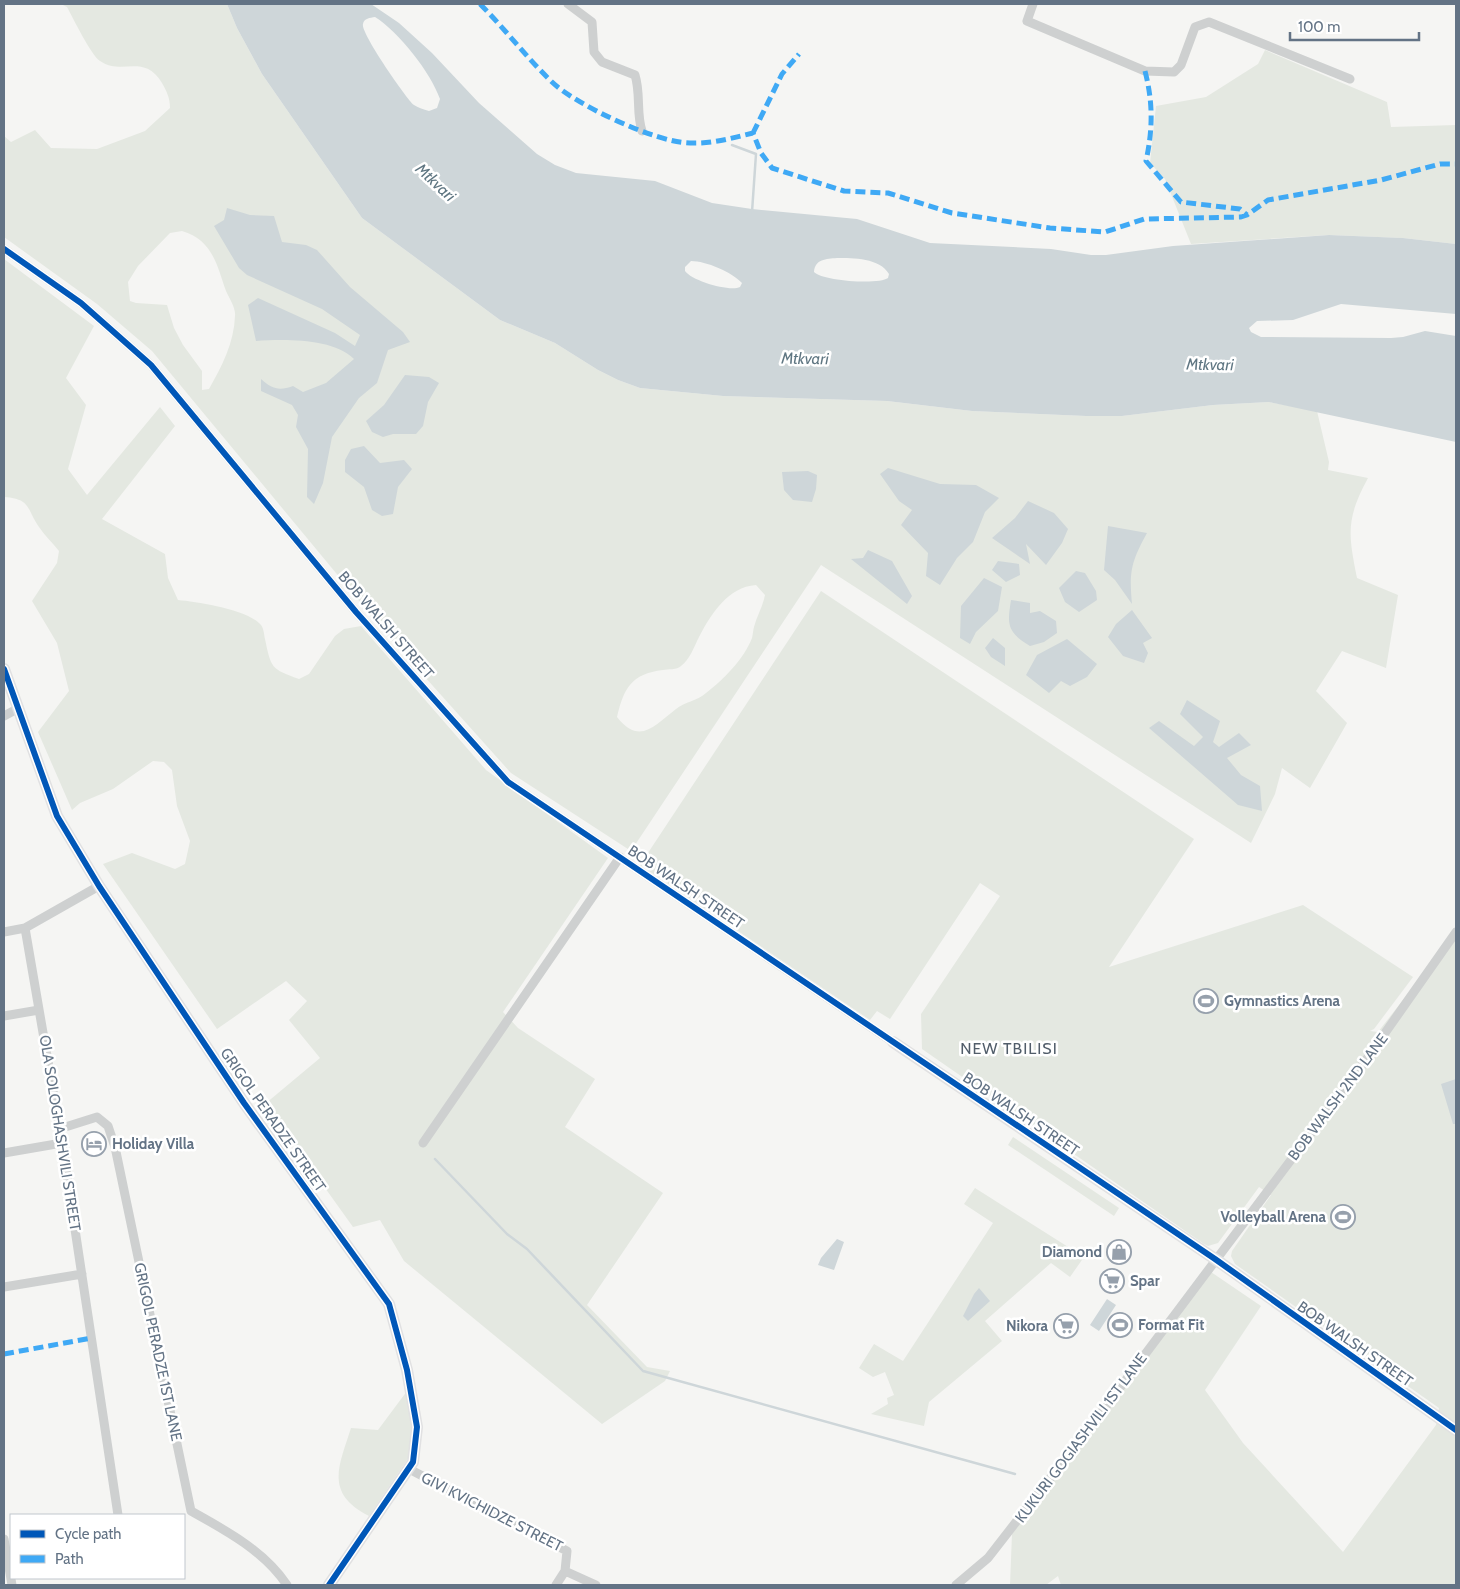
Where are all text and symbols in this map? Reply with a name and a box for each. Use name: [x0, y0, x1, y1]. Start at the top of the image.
scale bar: [1290, 10, 1419, 42]
text: 100 m: [1298, 18, 1340, 36]
water label: Mtkvari: [411, 159, 460, 206]
water label: Mtkvari: [780, 349, 829, 368]
water label: Mtkvari: [1185, 355, 1234, 374]
street label: BOB WALSH STREET: [334, 568, 438, 682]
street label: BOB WALSH STREET: [624, 841, 748, 933]
sports icon: Gymnastics Arena: [1193, 988, 1219, 1014]
place label: Gymnastics Arena: [1224, 992, 1340, 1010]
street label: BOB WALSH 2ND LANE: [1284, 1030, 1392, 1164]
street label: OLA SOLOGHASHVILI STREET: [36, 1034, 84, 1232]
district label: NEW TBILISI: [960, 1039, 1058, 1058]
street label: GRIGOL PERADZE STREET: [216, 1045, 330, 1195]
street label: BOB WALSH STREET: [959, 1068, 1083, 1160]
hotel icon: Holiday Villa: [81, 1131, 107, 1157]
place label: Holiday Villa: [112, 1135, 195, 1153]
sports icon: Volleyball Arena: [1330, 1204, 1356, 1230]
place label: Volleyball Arena: [1220, 1208, 1327, 1226]
shop icon: Diamond: [1106, 1239, 1132, 1265]
place label: Diamond: [1042, 1243, 1102, 1261]
street label: GRIGOL PERADZE 1ST LANE: [130, 1261, 186, 1443]
supermarket icon: Spar: [1099, 1268, 1125, 1294]
place label: Spar: [1130, 1272, 1160, 1290]
street label: BOB WALSH STREET: [1294, 1298, 1416, 1390]
sports icon: Format Fit: [1107, 1312, 1133, 1338]
supermarket icon: Nikora: [1053, 1313, 1079, 1339]
place label: Format Fit: [1138, 1316, 1204, 1334]
place label: Nikora: [1006, 1317, 1049, 1335]
street label: KUKURI GOGIASHVILI 1ST LANE: [1011, 1350, 1151, 1526]
street label: GIVI KVICHIDZE STREET: [418, 1468, 566, 1556]
legend: [10, 1514, 185, 1579]
text: Cycle path: [55, 1525, 121, 1543]
text: Path: [55, 1550, 84, 1568]

